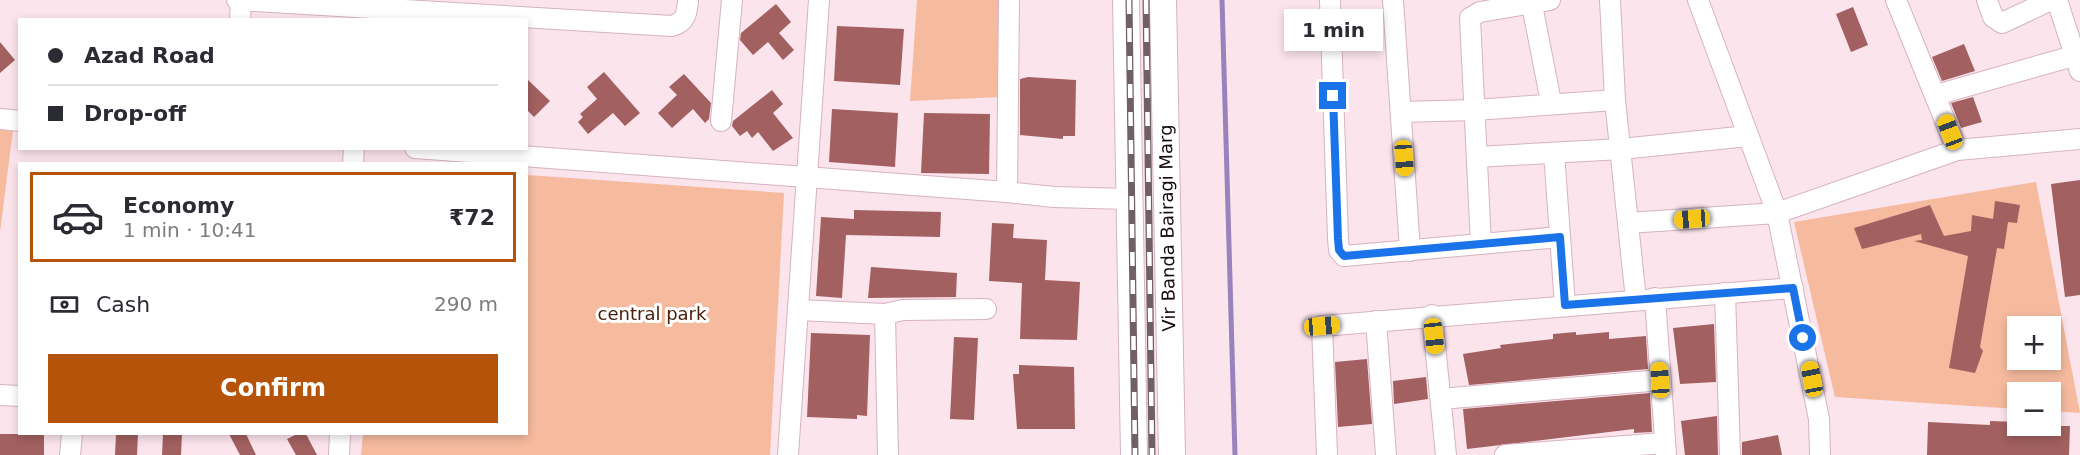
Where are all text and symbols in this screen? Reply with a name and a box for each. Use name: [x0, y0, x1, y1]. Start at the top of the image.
callout: 1 min: [1284, 9, 1382, 51]
text: 1 min: [1302, 18, 1365, 42]
text: Azad Road: [84, 43, 215, 68]
route end: [1319, 82, 1346, 109]
text: Drop-off: [84, 101, 186, 126]
car: [1935, 112, 1965, 152]
street label: Vir Banda Bairagi Marg: [1155, 124, 1179, 332]
car: [1394, 139, 1414, 177]
icon: car: [51, 190, 105, 244]
text: Economy: [123, 193, 234, 218]
text: ₹72: [449, 205, 495, 230]
car: [1673, 209, 1711, 229]
text: 1 min · 10:41: [123, 218, 257, 242]
icon: cash: [48, 288, 81, 321]
text: Cash: [96, 292, 150, 317]
text: 290 m: [434, 292, 498, 316]
park label: central park: [598, 303, 707, 324]
car: [1303, 315, 1341, 337]
map controls: [2007, 316, 2061, 436]
button: +: [2007, 316, 2061, 370]
car: [1423, 317, 1445, 355]
route start: [1789, 324, 1816, 351]
button: Confirm: [48, 354, 498, 423]
car: [1800, 360, 1824, 398]
car: [1650, 361, 1670, 399]
button: −: [2007, 382, 2061, 436]

